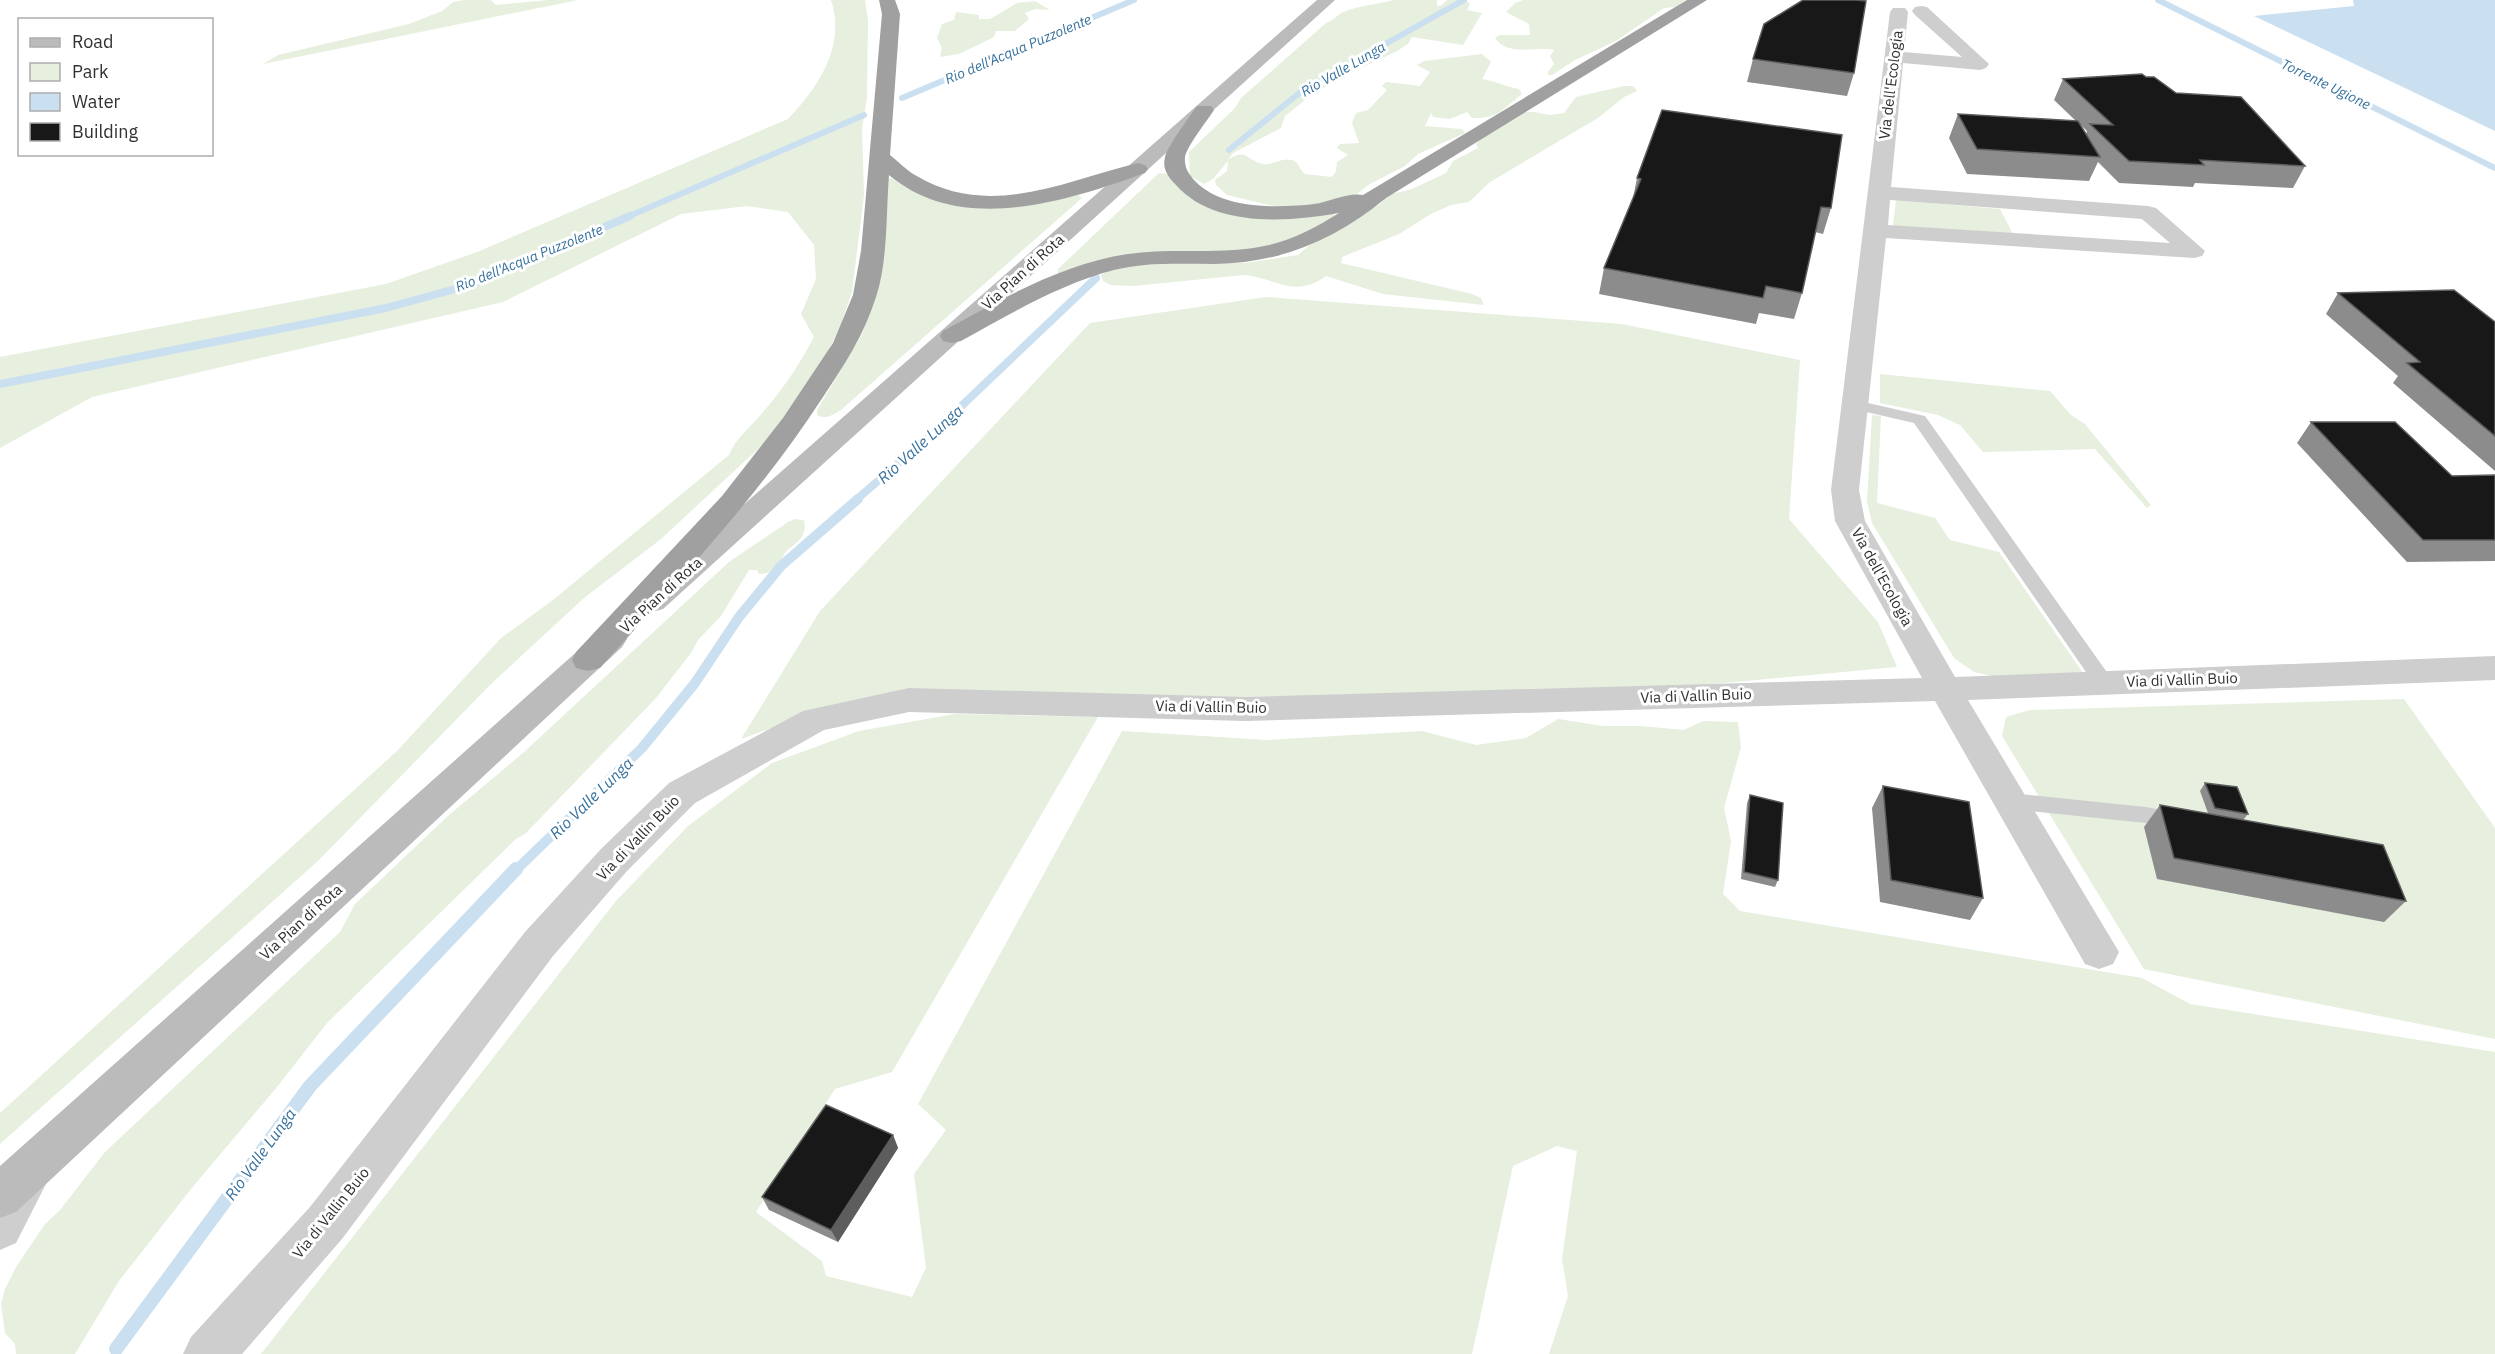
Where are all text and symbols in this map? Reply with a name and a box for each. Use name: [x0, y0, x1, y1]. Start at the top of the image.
water label: Rio dell'Acqua Puzzolente: [942, 10, 1094, 88]
legend: [18, 18, 213, 156]
street label: Via dell'Ecologia: [1874, 29, 1907, 141]
text: Road: [72, 30, 113, 53]
water label: Rio Valle Lunga: [1297, 37, 1389, 101]
water label: Torrente Ugione: [2278, 55, 2374, 113]
text: Park: [72, 60, 109, 83]
text: Water: [72, 90, 121, 113]
text: Building: [72, 120, 139, 143]
water label: Rio dell'Acqua Puzzolente: [453, 220, 605, 296]
street label: Via Pian di Rota: [978, 230, 1068, 314]
water label: Rio Valle Lunga: [873, 400, 967, 488]
street label: Via dell'Ecologia: [1848, 524, 1917, 629]
street label: Via Pian di Rota: [616, 553, 706, 637]
street label: Via di Vallin Buio: [2126, 668, 2238, 691]
street label: Via di Vallin Buio: [1640, 684, 1752, 707]
street label: Via di Vallin Buio: [1155, 696, 1267, 717]
water label: Rio Valle Lunga: [545, 753, 637, 843]
street label: Via di Vallin Buio: [592, 791, 683, 884]
street label: Via Pian di Rota: [256, 880, 346, 964]
water label: Rio Valle Lunga: [220, 1104, 300, 1204]
street label: Via di Vallin Buio: [288, 1163, 373, 1262]

